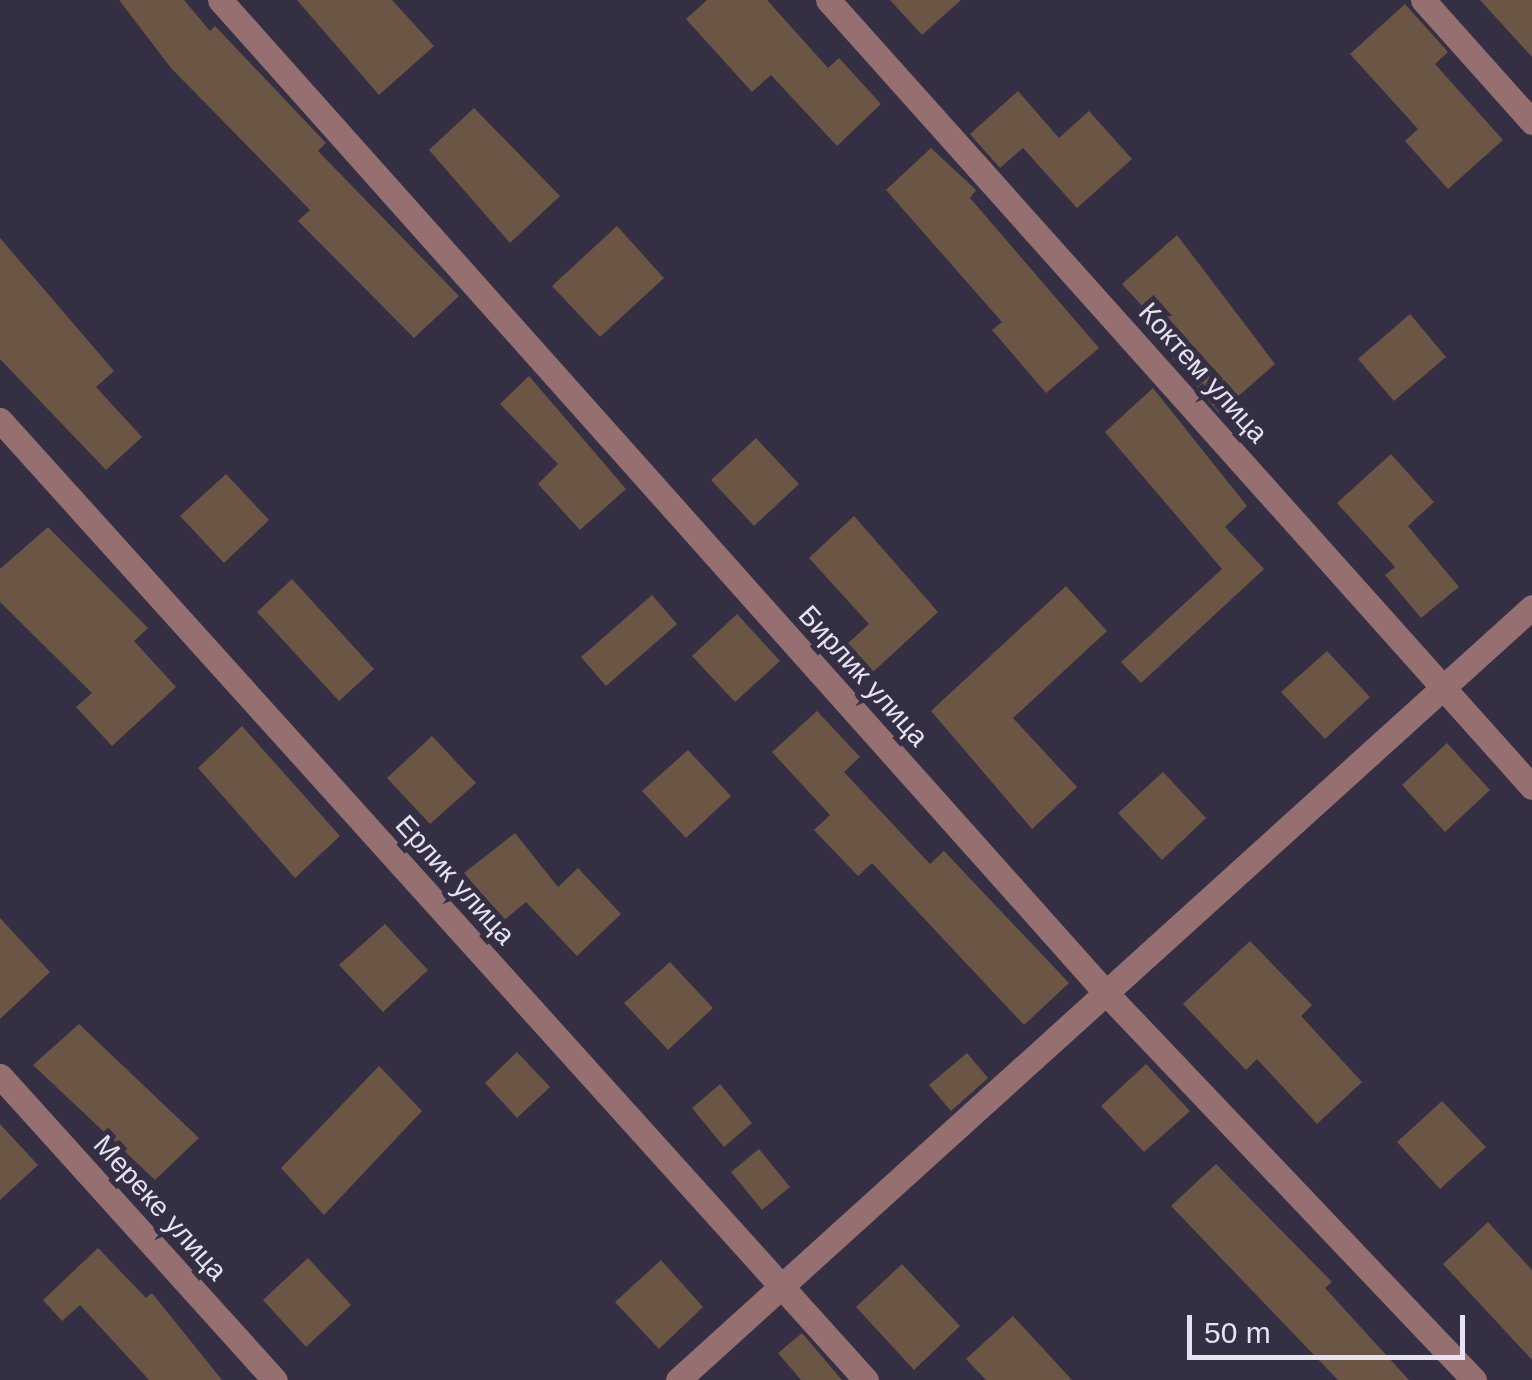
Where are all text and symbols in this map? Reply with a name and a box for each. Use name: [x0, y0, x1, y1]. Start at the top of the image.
street label: Коктем улица: [1131, 296, 1275, 450]
street label: Бирлик улица: [791, 599, 935, 753]
street label: Ерлик улица: [388, 808, 522, 952]
street label: Мереке улица: [86, 1129, 234, 1287]
scale bar: [1192, 1295, 1470, 1357]
text: 50 m: [1204, 1316, 1271, 1349]

